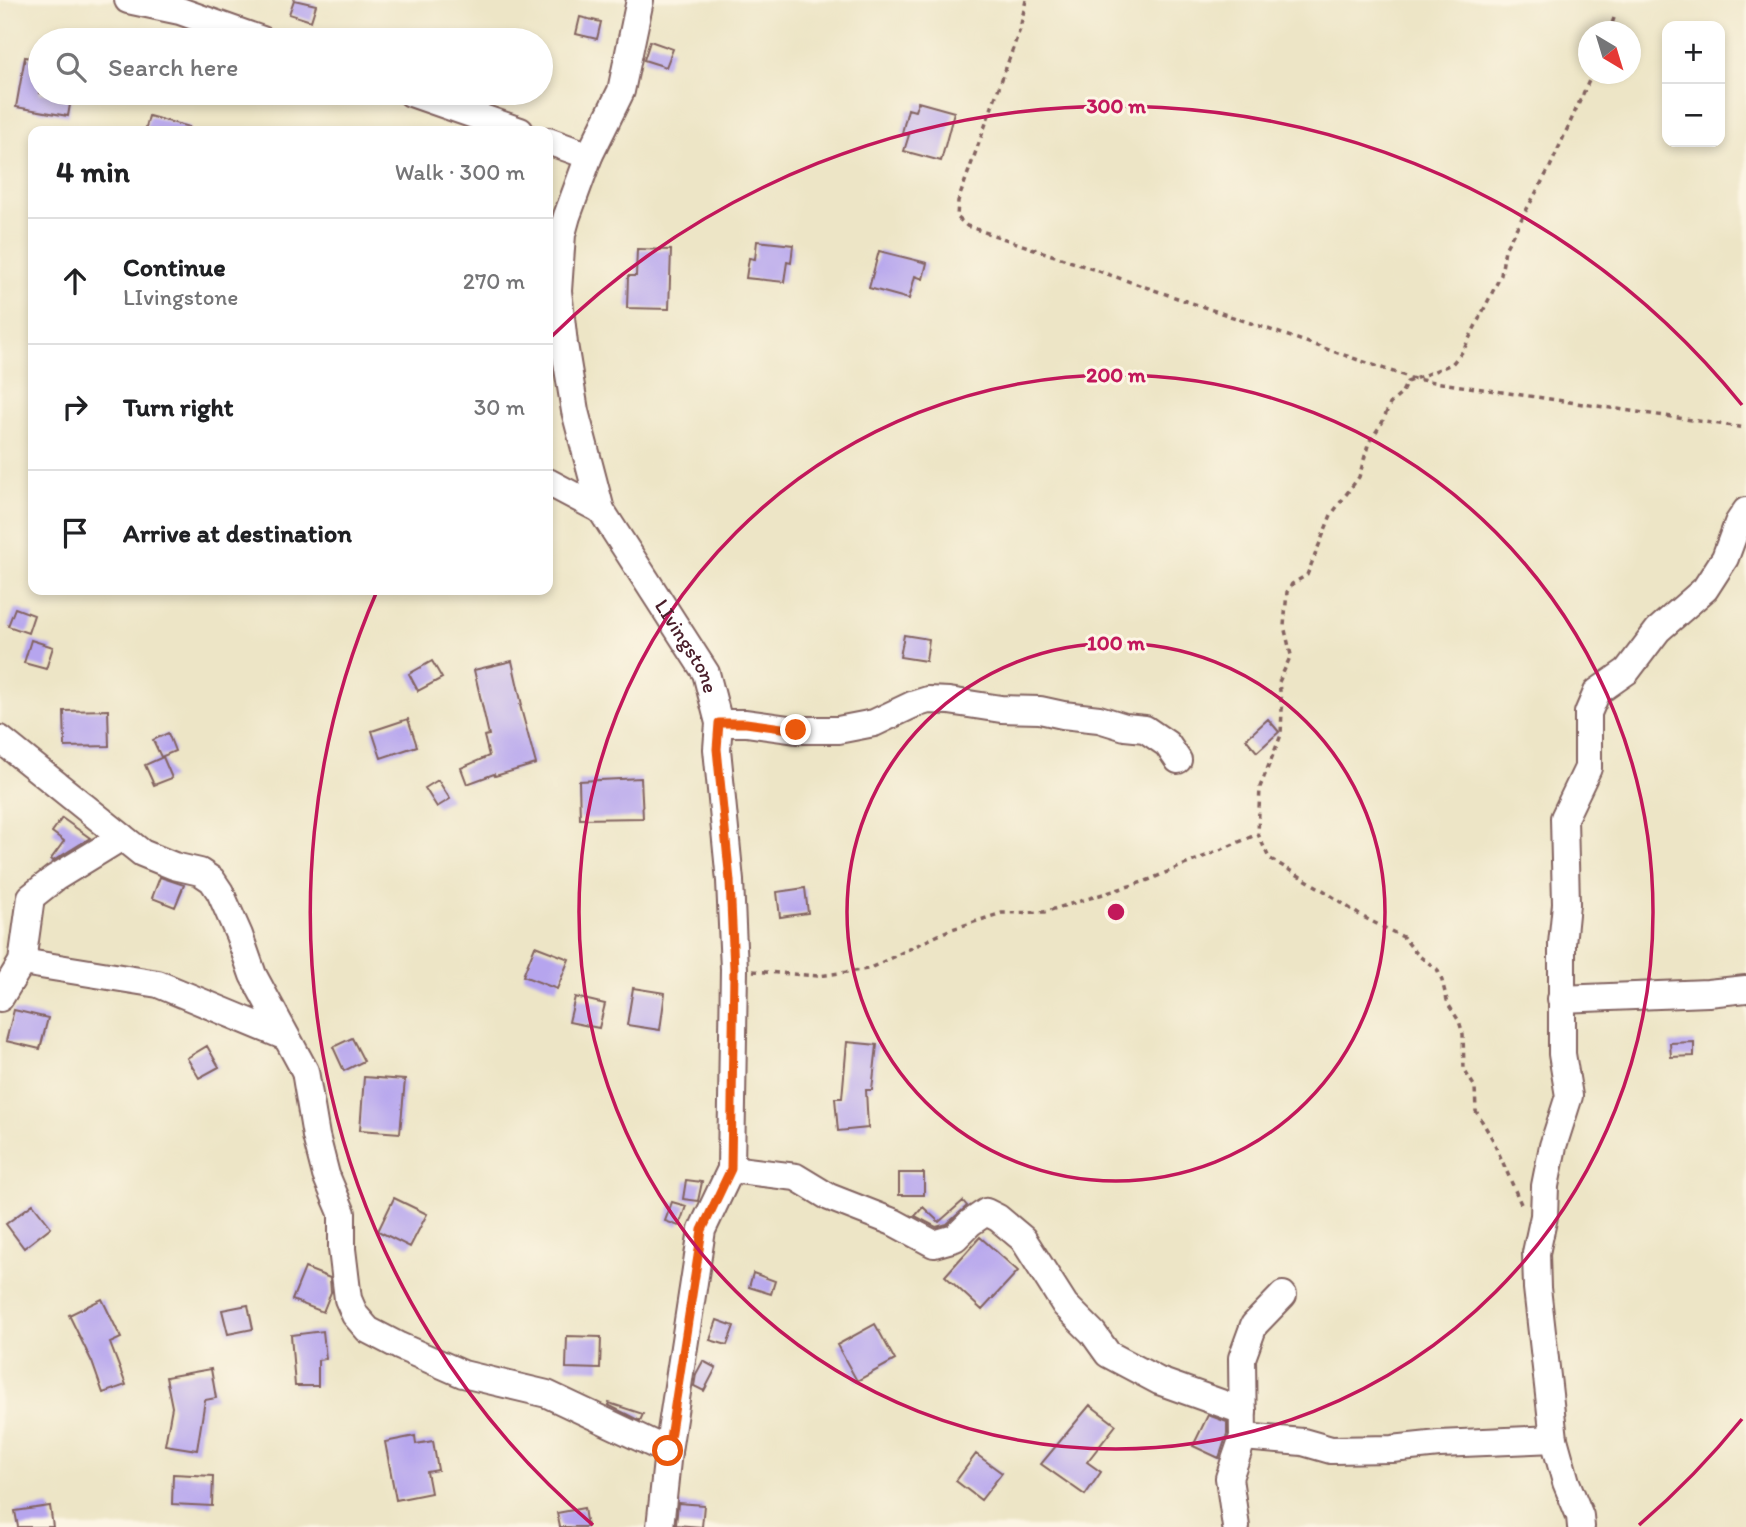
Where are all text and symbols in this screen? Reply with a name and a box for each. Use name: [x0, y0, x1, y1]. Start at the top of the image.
north arrow: [1578, 21, 1641, 84]
map controls: [1662, 21, 1725, 147]
button: +: [1662, 21, 1725, 84]
search box: [28, 28, 553, 105]
icon: search: [52, 48, 90, 86]
text: Search here: [108, 51, 238, 83]
button: −: [1662, 84, 1725, 147]
text: 300 m: [1086, 93, 1146, 118]
text: 4 min: [56, 153, 130, 190]
text: Walk · 300 m: [395, 158, 525, 186]
text: Continue: [123, 251, 226, 283]
icon: ahead: [56, 262, 94, 300]
text: 270 m: [463, 267, 525, 295]
text: LIvingstone: [123, 283, 238, 311]
text: 200 m: [1086, 362, 1146, 387]
icon: right: [56, 388, 94, 426]
text: Turn right: [123, 391, 234, 423]
text: 30 m: [474, 393, 525, 421]
icon: arrive: [56, 514, 94, 552]
text: Arrive at destination: [123, 517, 352, 549]
street label: LIvingstone: [650, 594, 724, 695]
text: 100 m: [1087, 630, 1145, 655]
route end: [780, 714, 811, 745]
centre of rings: [1104, 900, 1128, 924]
route start: [652, 1435, 683, 1466]

